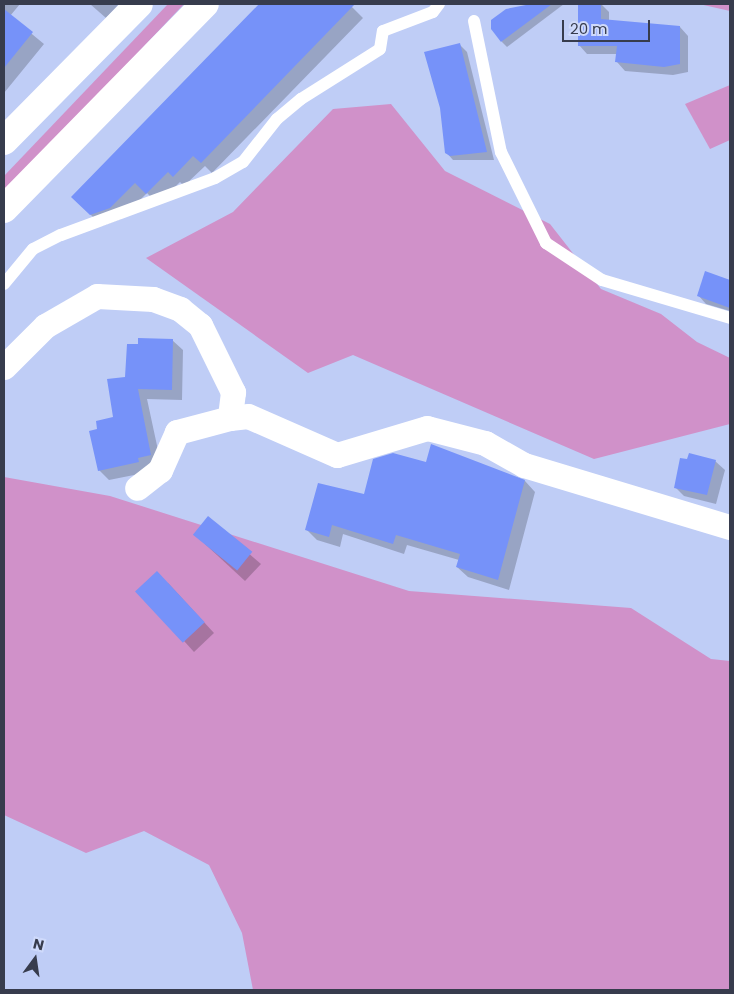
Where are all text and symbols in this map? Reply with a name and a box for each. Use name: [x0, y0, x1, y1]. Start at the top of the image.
scale bar: [564, 10, 652, 42]
text: 20 m: [570, 18, 608, 39]
text: N: [31, 933, 46, 955]
north arrow: [10, 934, 60, 984]

